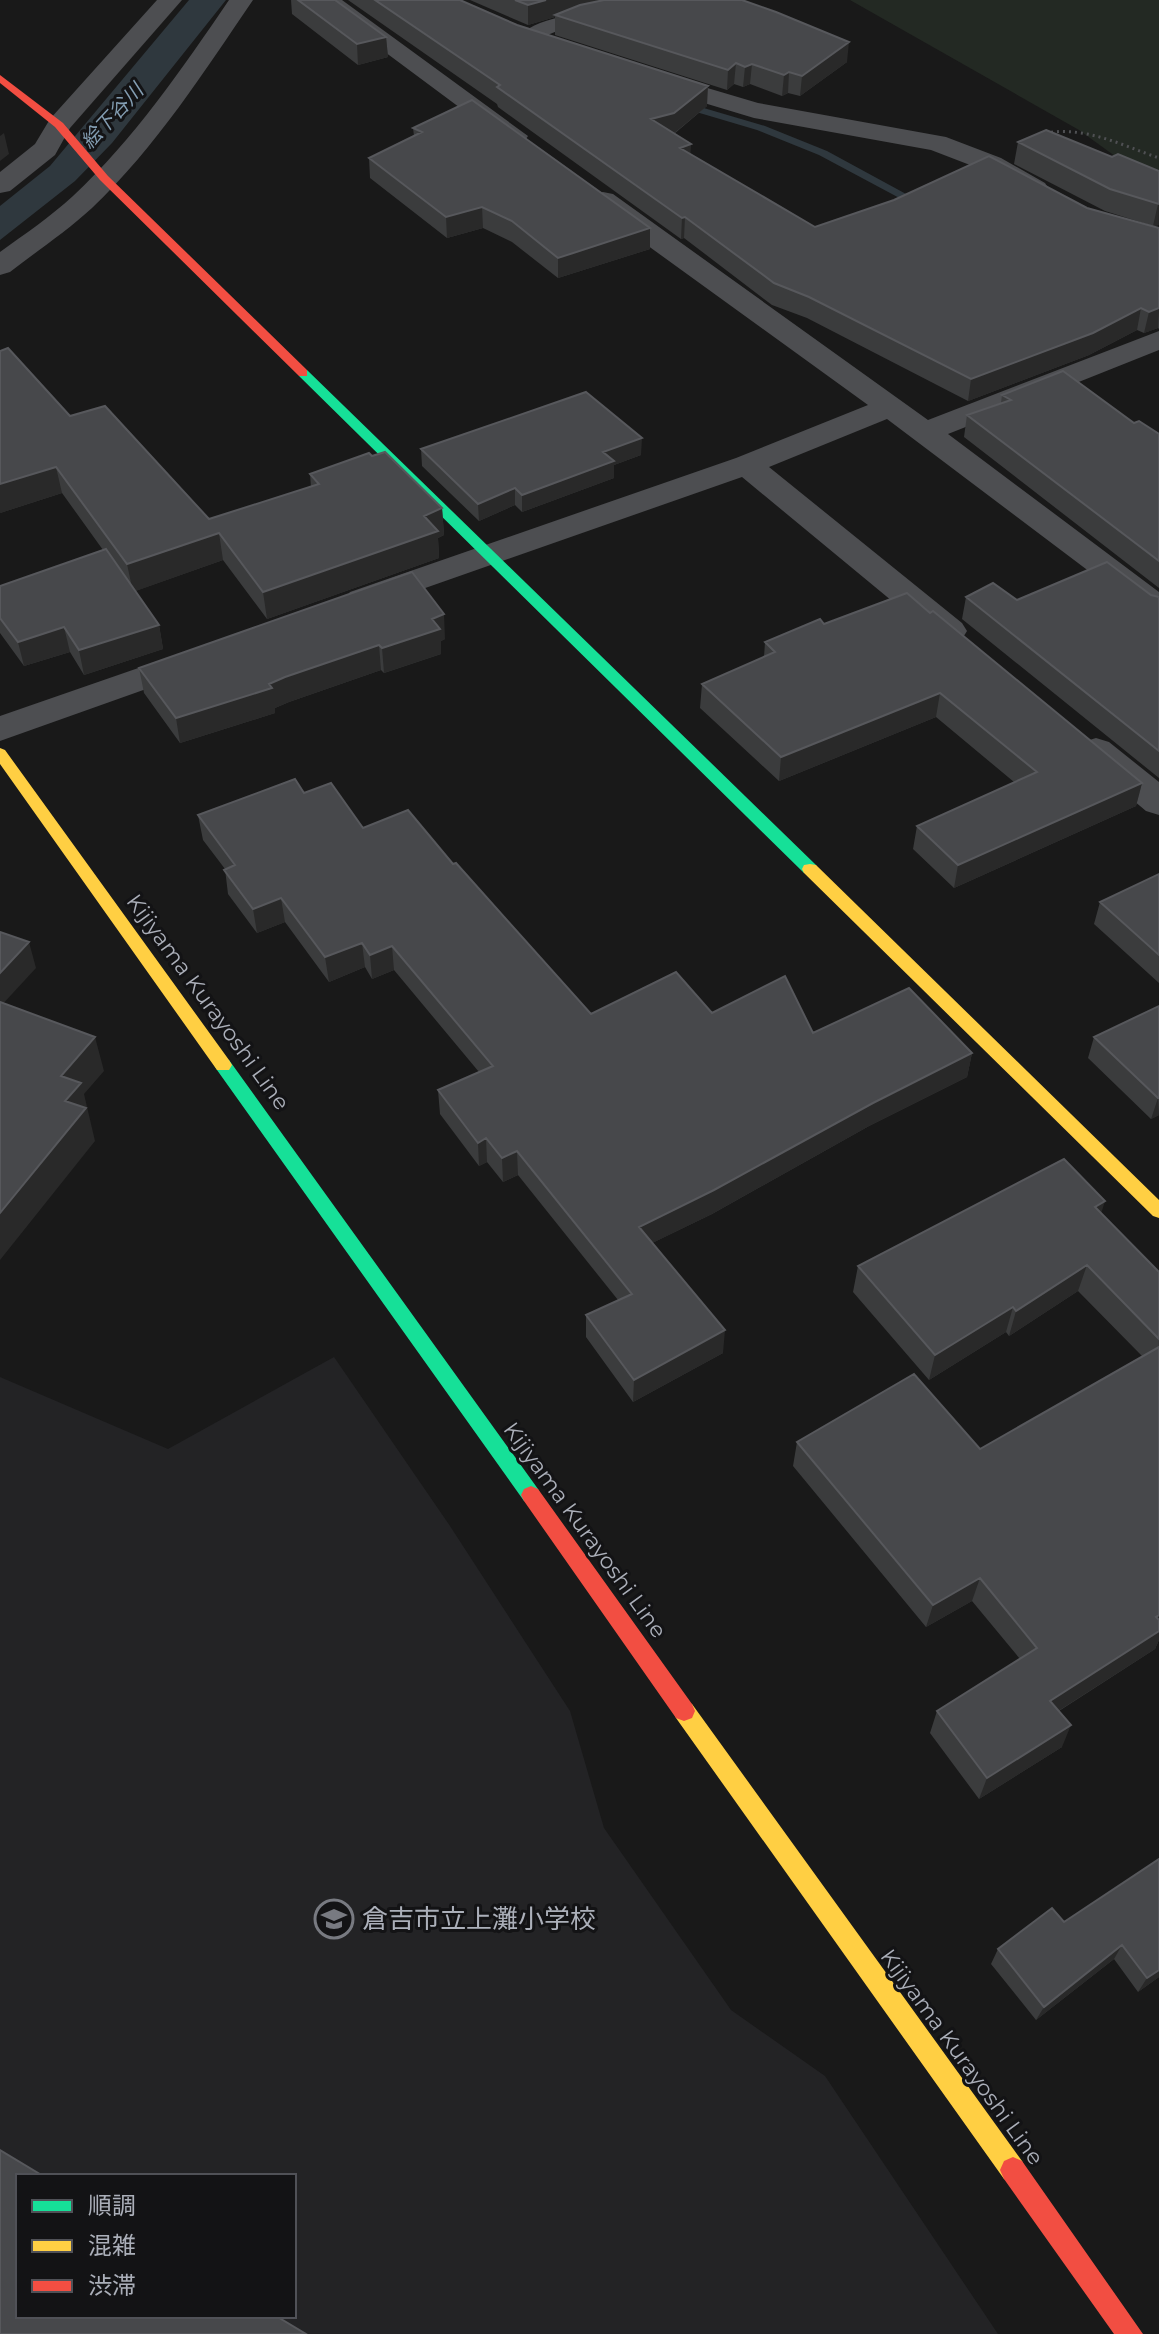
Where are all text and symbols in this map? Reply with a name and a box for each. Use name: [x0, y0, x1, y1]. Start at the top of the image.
water label: 絵下谷川: [76, 77, 149, 153]
street label: Kijiyama Kurayoshi Line: [121, 889, 295, 1115]
street label: Kijiyama Kurayoshi Line: [498, 1417, 672, 1643]
school or university icon: 倉吉市立上灘小学校: [313, 1898, 355, 1940]
place label: 倉吉市立上灘小学校: [362, 1903, 596, 1935]
street label: Kijiyama Kurayoshi Line: [875, 1944, 1049, 2170]
legend: [16, 2174, 296, 2318]
text: 順調: [88, 2191, 136, 2220]
text: 混雑: [88, 2231, 136, 2260]
text: 渋滞: [88, 2271, 136, 2300]

